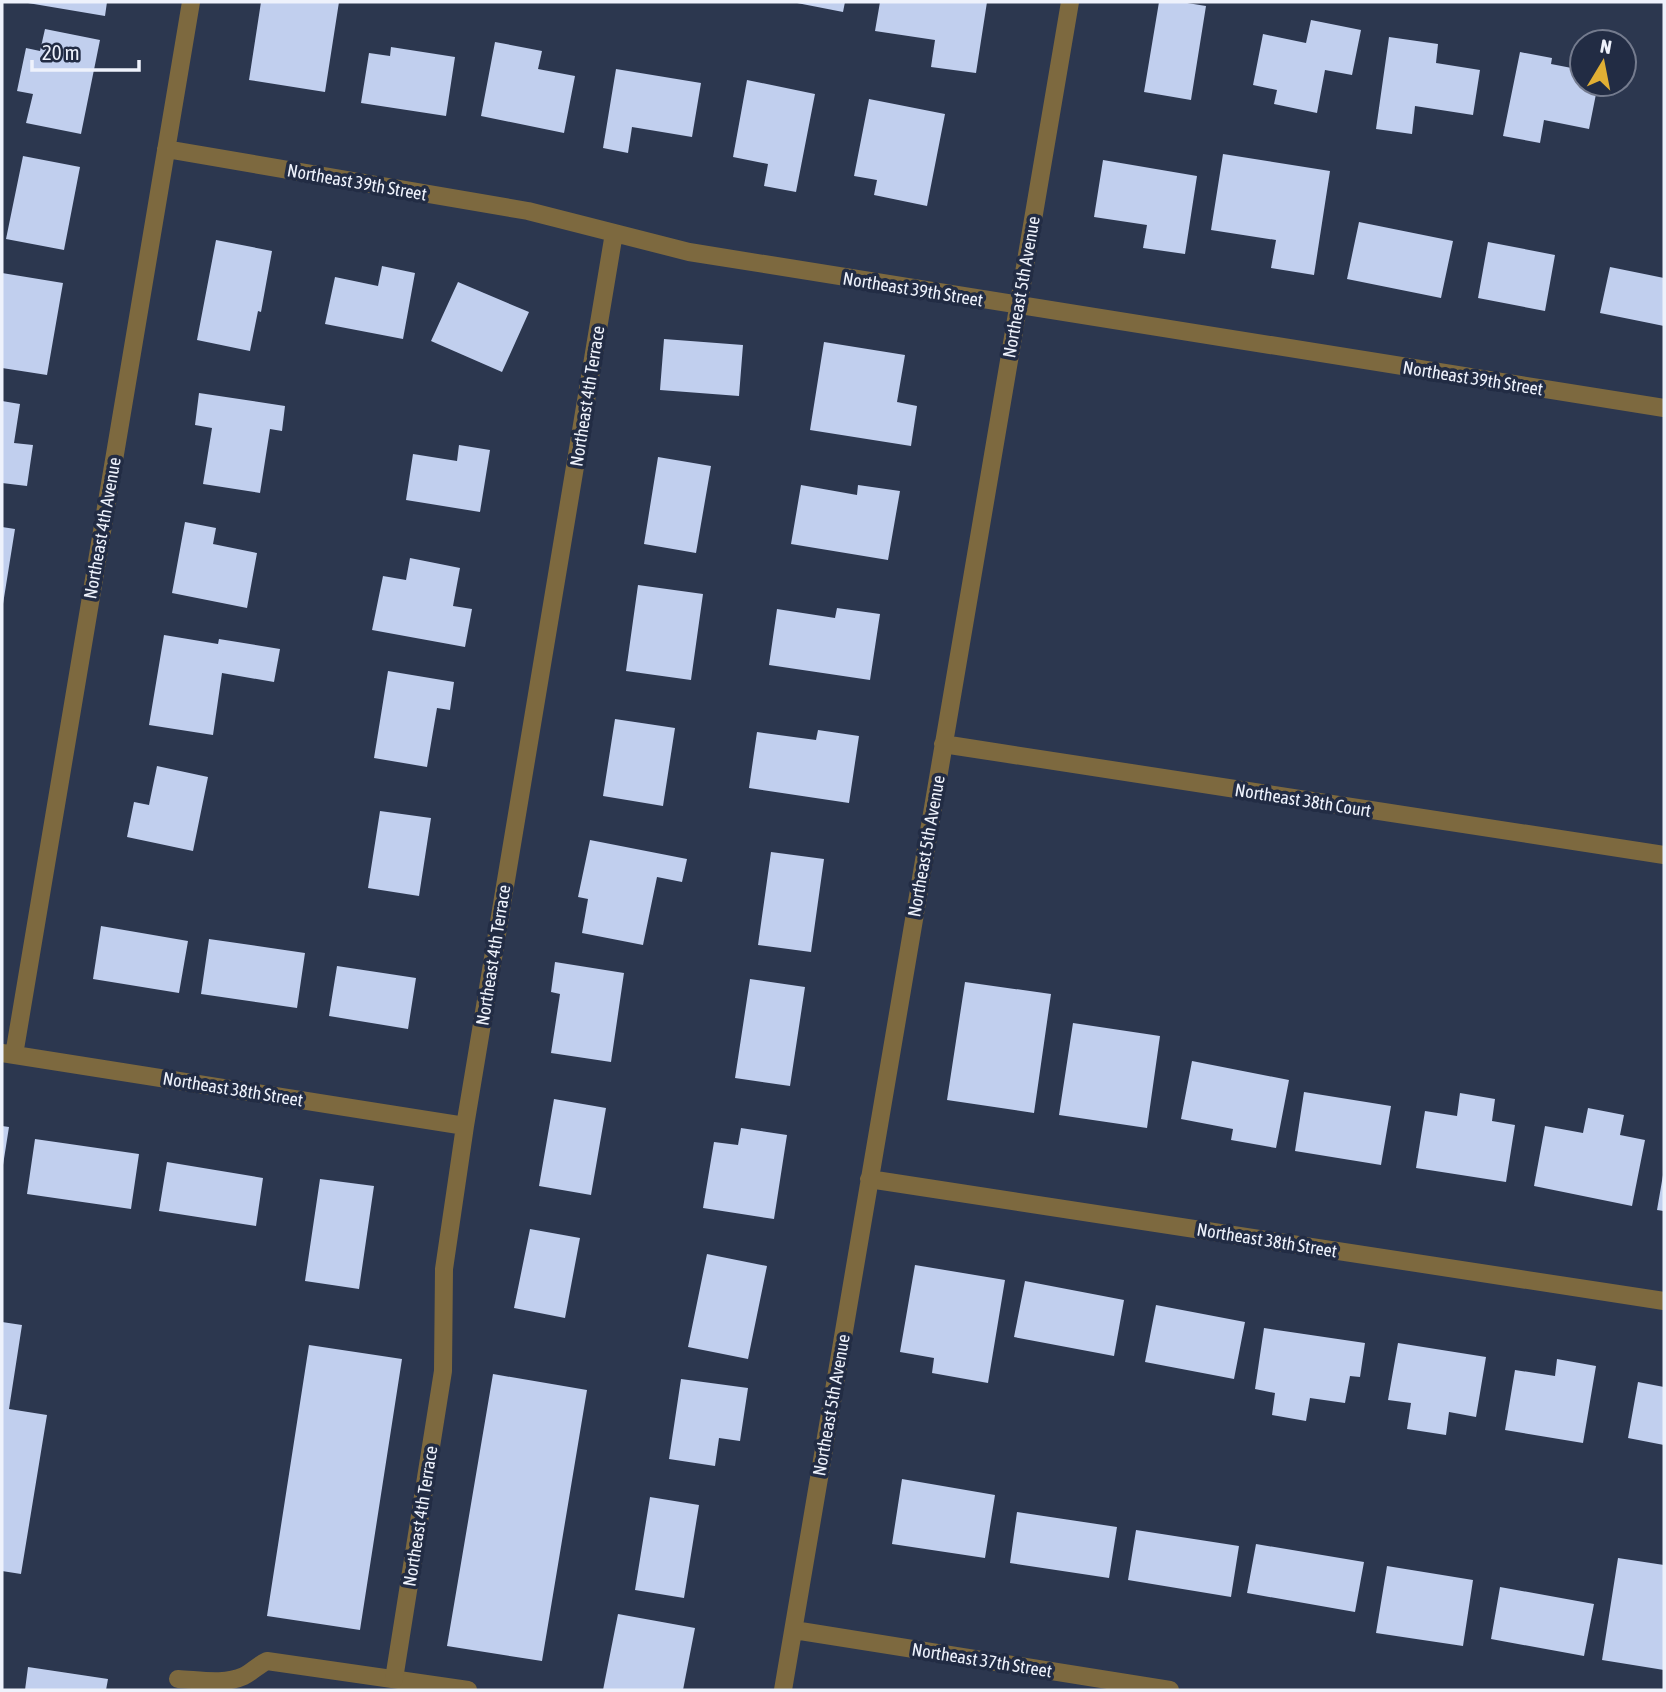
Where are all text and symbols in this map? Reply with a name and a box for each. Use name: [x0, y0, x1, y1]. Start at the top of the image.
scale bar: [32, 28, 138, 72]
north arrow: [1568, 28, 1638, 98]
text: N: [1599, 34, 1613, 58]
text: 20 m: [42, 40, 80, 64]
street label: Northeast 39th Street: [286, 159, 428, 205]
street label: Northeast 5th Avenue: [998, 215, 1044, 359]
street label: Northeast 39th Street: [841, 268, 985, 310]
street label: Northeast 4th Terrace: [566, 324, 608, 468]
street label: Northeast 39th Street: [1401, 357, 1545, 399]
street label: Northeast 4th Avenue: [79, 456, 125, 600]
street label: Northeast 5th Avenue: [903, 774, 949, 918]
street label: Northeast 38th Court: [1233, 779, 1373, 821]
street label: Northeast 4th Terrace: [472, 883, 514, 1027]
street label: Northeast 38th Street: [161, 1068, 305, 1110]
street label: Northeast 38th Street: [1195, 1219, 1339, 1261]
street label: Northeast 5th Avenue: [808, 1333, 854, 1477]
street label: Northeast 4th Terrace: [399, 1444, 441, 1588]
street label: Northeast 37th Street: [910, 1639, 1054, 1681]

